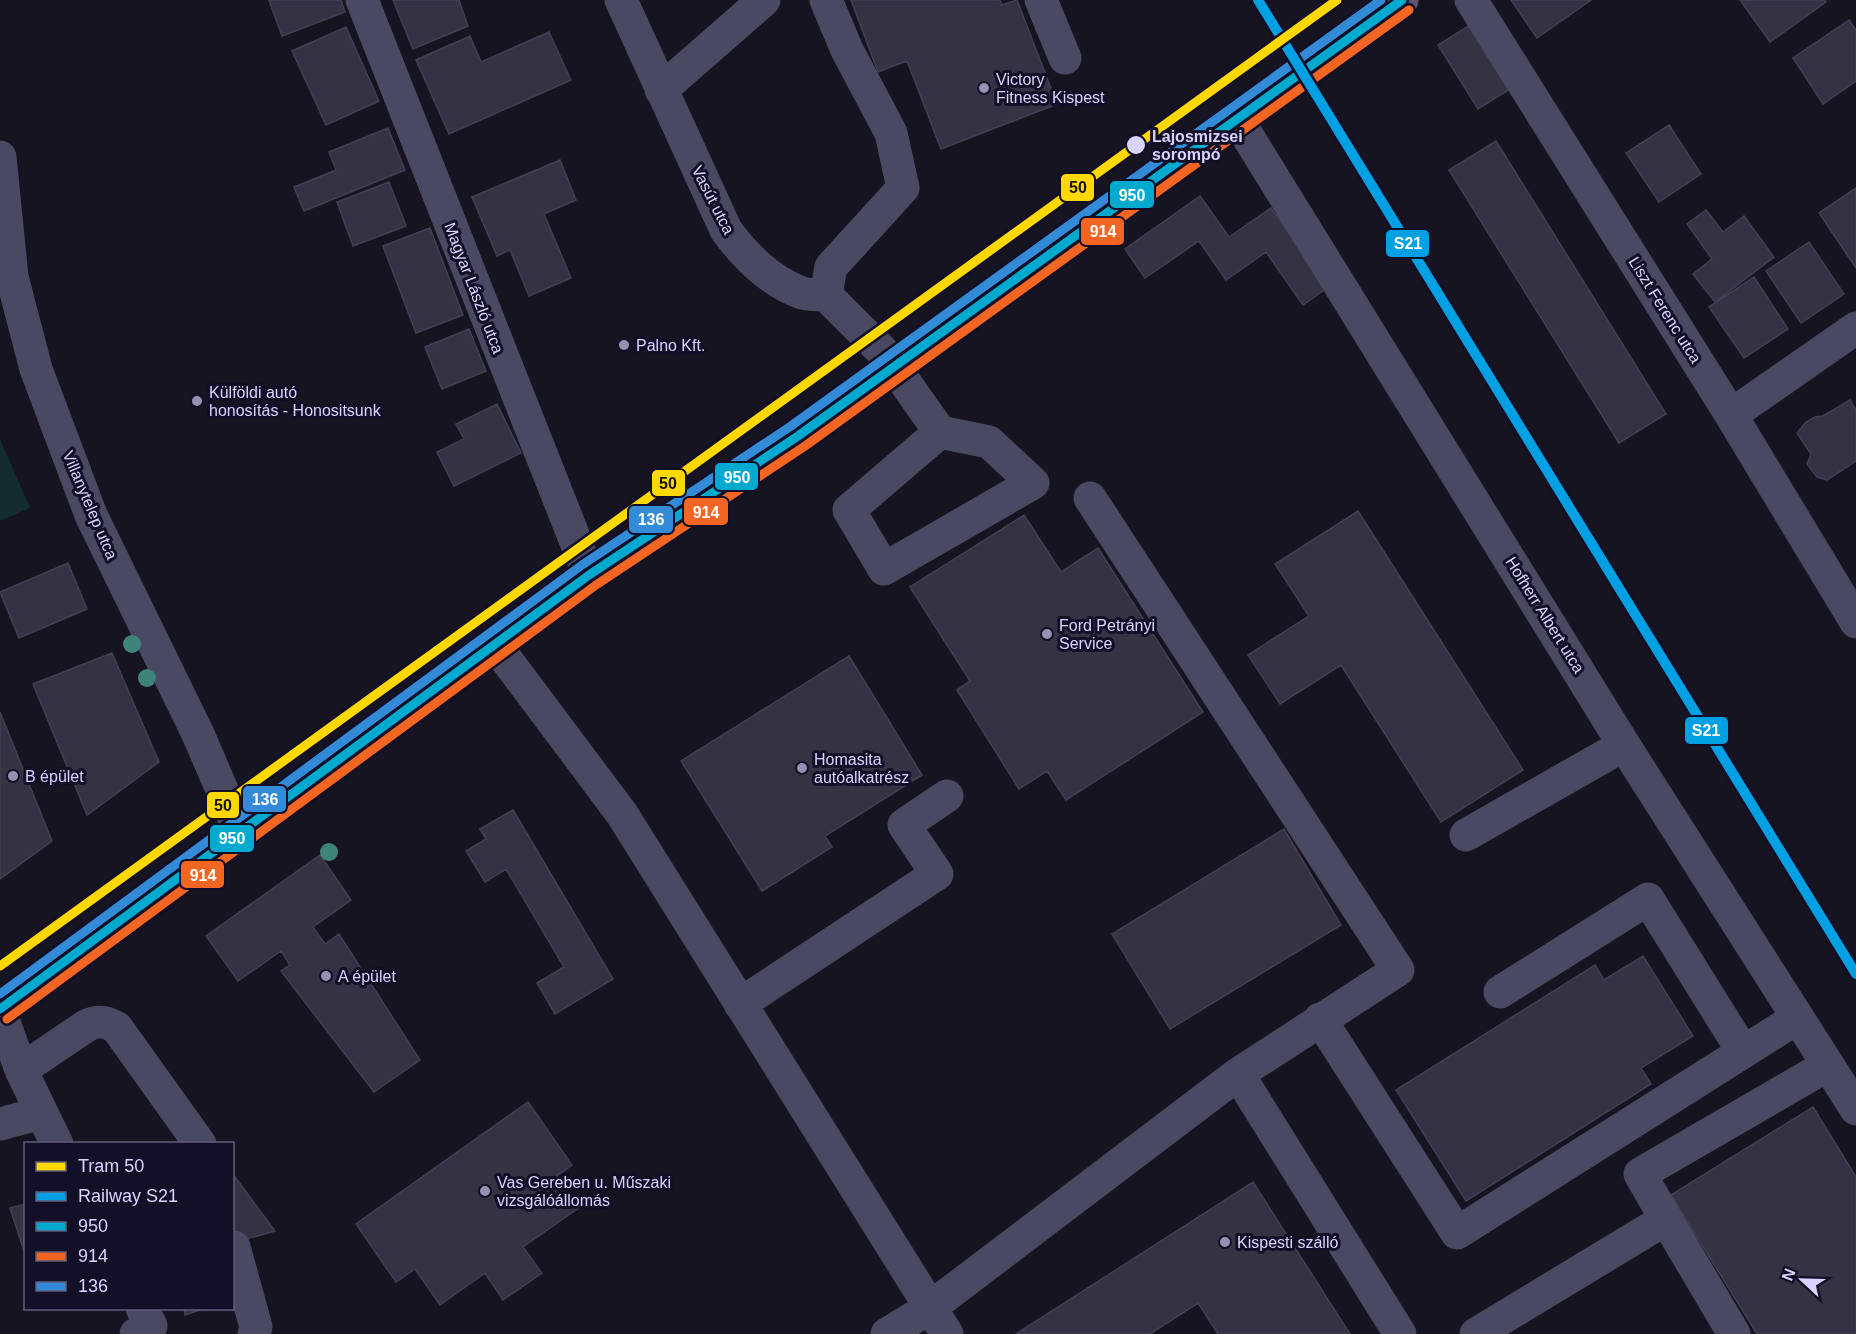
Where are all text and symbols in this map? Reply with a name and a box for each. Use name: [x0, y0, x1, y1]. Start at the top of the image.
place label: Victory Fitness Kispest: [996, 71, 1105, 106]
marker: Victory Fitness Kispest: [977, 81, 991, 95]
place label: Lajosmizsei sorompó: [1152, 128, 1243, 163]
marker: Lajosmizsei sorompó: [1125, 134, 1147, 156]
street label: Vasút utca: [689, 163, 738, 237]
line badge: 50: [1060, 173, 1095, 202]
text: 50: [1069, 179, 1087, 196]
line badge: 950: [1109, 180, 1155, 209]
text: 950: [1119, 187, 1145, 204]
line badge: 914: [1080, 217, 1125, 246]
street label: Magyar László utca: [441, 220, 507, 356]
text: 914: [1090, 223, 1116, 240]
line badge: S21: [1385, 229, 1430, 258]
text: S21: [1394, 235, 1422, 252]
street label: Liszt Ferenc utca: [1626, 254, 1705, 366]
place label: Palno Kft.: [636, 337, 705, 354]
marker: Palno Kft.: [617, 338, 631, 352]
place label: Külföldi autó honosítás - Honositsunk: [209, 384, 382, 419]
marker: Külföldi autó honosítás - Honositsunk: [190, 394, 204, 408]
street label: Villanytelep utca: [59, 448, 121, 562]
line badge: 950: [714, 462, 759, 491]
line badge: 50: [651, 469, 686, 497]
text: 950: [724, 469, 750, 486]
text: 50: [659, 475, 677, 492]
line badge: 914: [683, 497, 729, 526]
text: 914: [693, 504, 719, 521]
line badge: 136: [628, 505, 674, 534]
text: 136: [638, 511, 664, 528]
street label: Hofherr Albert utca: [1502, 554, 1588, 676]
place label: Ford Petrányi Service: [1059, 617, 1155, 652]
marker: Ford Petrányi Service: [1040, 627, 1054, 641]
line badge: S21: [1684, 716, 1729, 745]
text: S21: [1692, 722, 1720, 739]
place label: Homasita autóalkatrész: [814, 751, 909, 786]
marker: Homasita autóalkatrész: [795, 761, 809, 775]
place label: B épület: [25, 768, 84, 785]
marker: B épület: [6, 769, 20, 783]
line badge: 136: [242, 785, 287, 813]
line badge: 50: [206, 791, 240, 819]
text: 136: [252, 791, 278, 808]
text: 50: [214, 797, 232, 814]
line badge: 950: [209, 824, 255, 853]
text: 950: [219, 830, 245, 847]
line badge: 914: [180, 860, 225, 889]
text: 914: [190, 867, 216, 884]
place label: A épület: [338, 968, 396, 985]
marker: A épület: [319, 969, 333, 983]
legend: [24, 1142, 234, 1310]
text: Tram 50: [78, 1156, 144, 1176]
place label: Vas Gereben u. Műszaki vizsgálóállomás: [497, 1174, 671, 1209]
marker: Vas Gereben u. Műszaki vizsgálóállomás: [478, 1184, 492, 1198]
text: Railway S21: [78, 1186, 178, 1206]
text: 950: [78, 1216, 108, 1236]
place label: Kispesti szálló: [1237, 1234, 1338, 1251]
marker: Kispesti szálló: [1218, 1235, 1232, 1249]
text: 914: [78, 1246, 108, 1266]
north arrow: [1772, 1250, 1832, 1310]
text: N: [1779, 1266, 1799, 1283]
text: 136: [78, 1276, 108, 1296]

